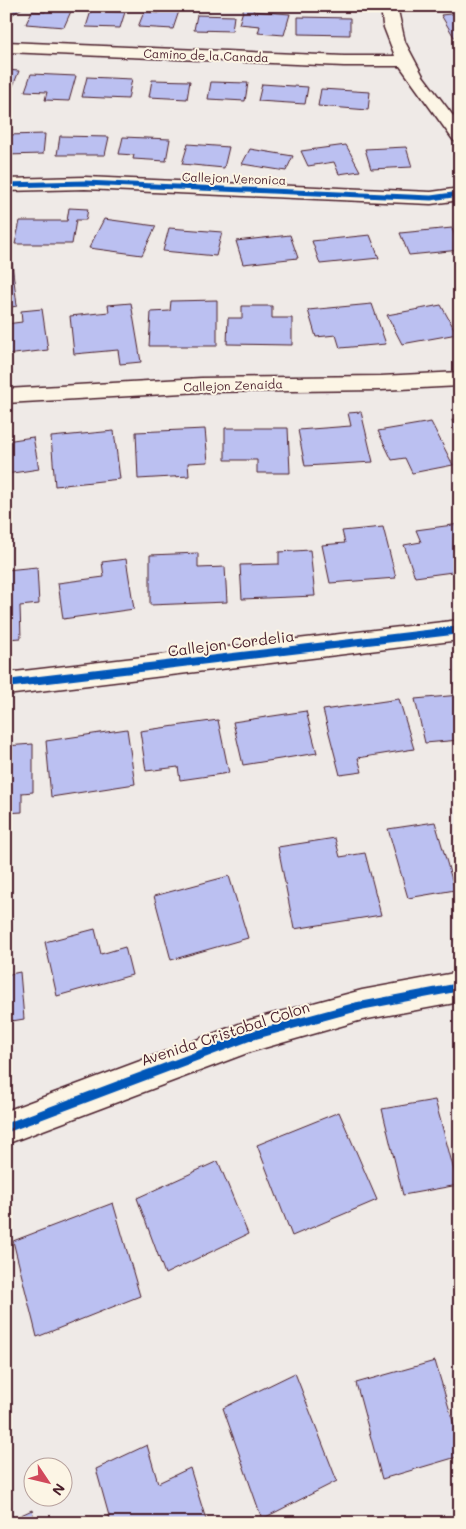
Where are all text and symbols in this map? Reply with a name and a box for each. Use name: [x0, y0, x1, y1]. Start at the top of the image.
street label: Camino de la Canada: [143, 45, 269, 65]
street label: Callejon Veronica: [182, 168, 286, 188]
street label: Callejon Zenaida: [183, 375, 283, 395]
street label: Callejon Cordelia: [166, 625, 296, 661]
street label: Avenida Cristobal Colon: [138, 996, 312, 1070]
north arrow: [22, 1456, 72, 1506]
text: N: [48, 1480, 70, 1500]

